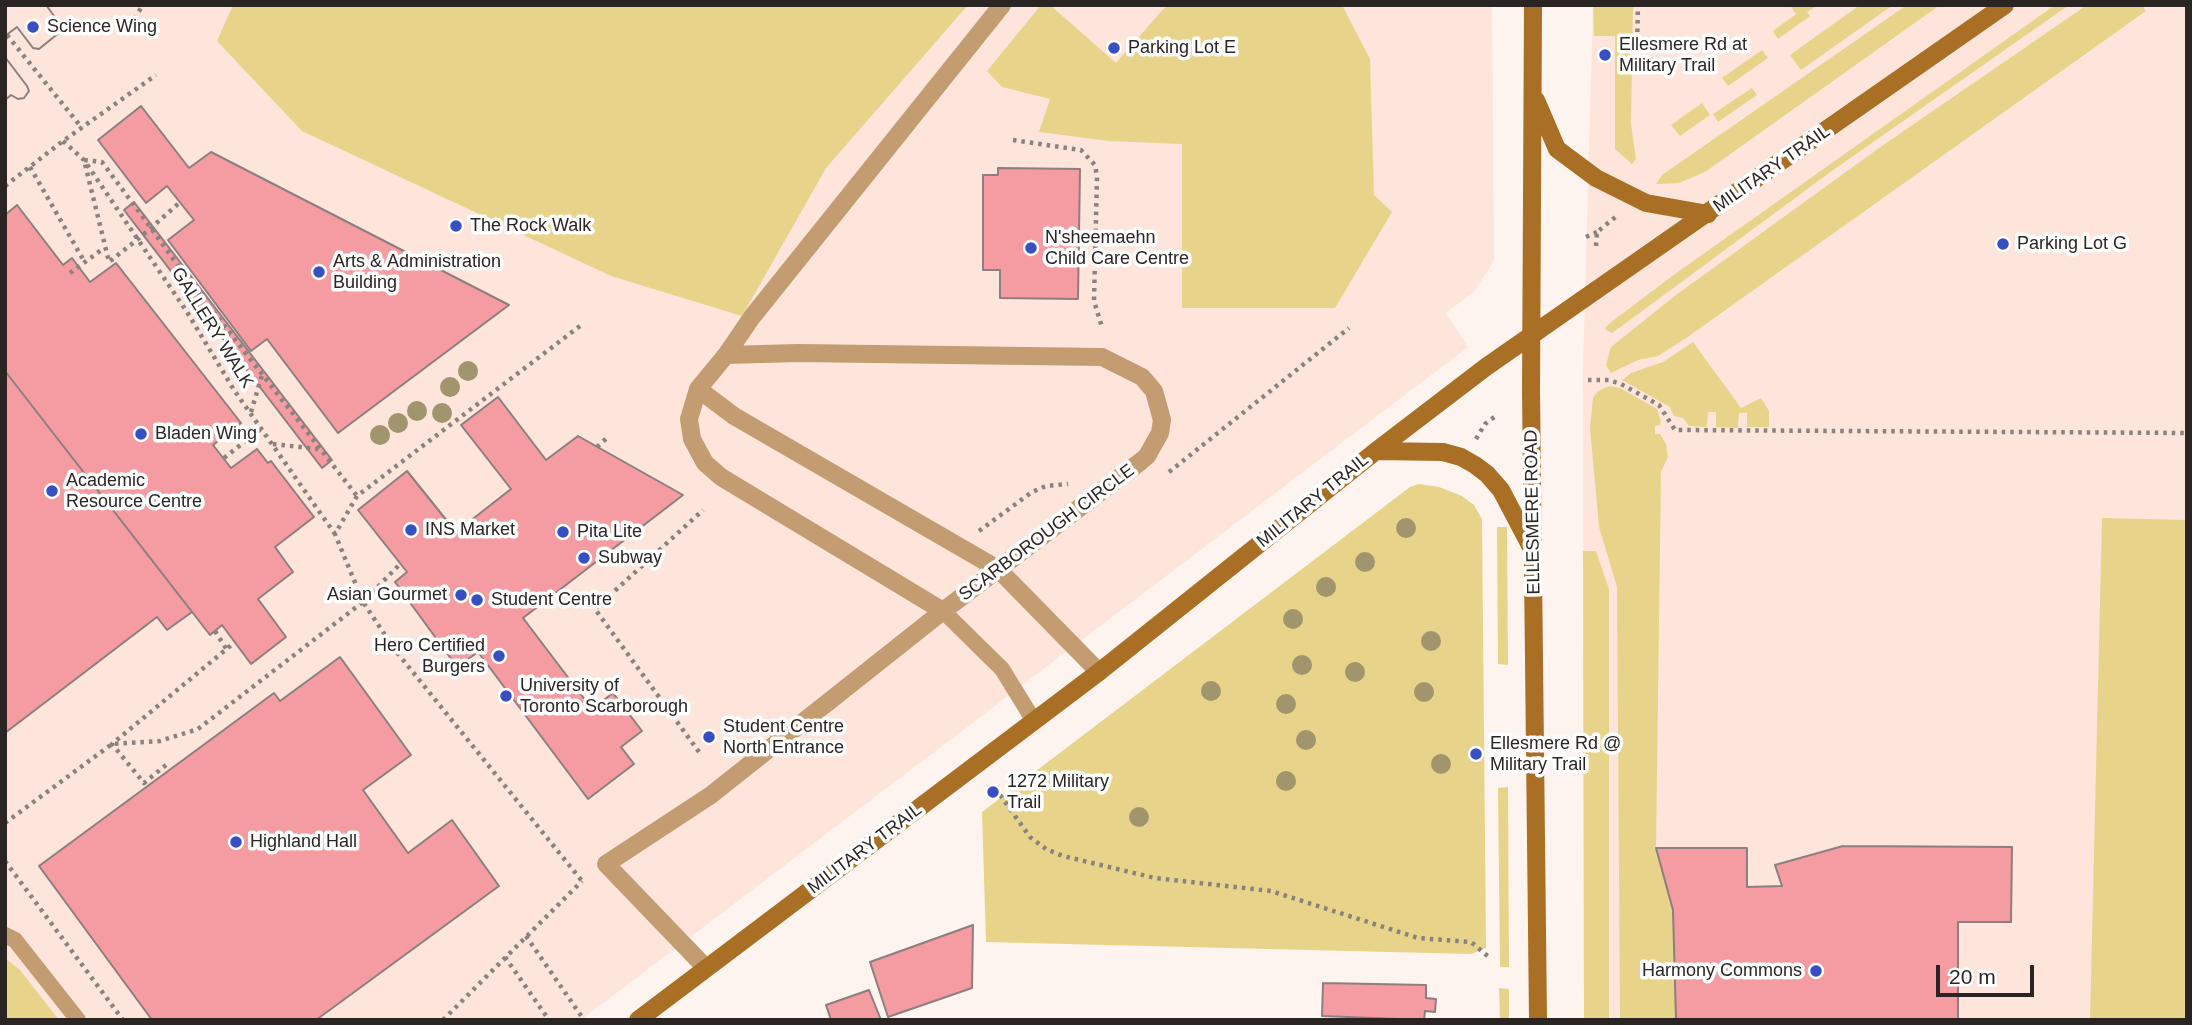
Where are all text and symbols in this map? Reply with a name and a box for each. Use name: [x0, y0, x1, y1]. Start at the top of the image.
place label: Science Wing: [47, 16, 157, 38]
marker: Science Wing: [25, 19, 41, 35]
place label: Ellesmere Rd at Military Trail: [1619, 34, 1747, 76]
place label: Parking Lot E: [1128, 37, 1236, 59]
marker: Parking Lot E: [1106, 40, 1122, 56]
marker: Ellesmere Rd at Military Trail: [1597, 47, 1613, 63]
street label: MILITARY TRAIL: [1710, 121, 1834, 217]
place label: The Rock Walk: [470, 215, 591, 237]
marker: The Rock Walk: [448, 218, 464, 234]
place label: N'sheemaehn Child Care Centre: [1045, 227, 1189, 270]
place label: Parking Lot G: [2017, 233, 2127, 255]
marker: Parking Lot G: [1995, 236, 2011, 252]
marker: N'sheemaehn Child Care Centre: [1023, 240, 1039, 256]
place label: Arts & Administration Building: [333, 251, 501, 294]
street label: GALLERY WALK: [166, 264, 258, 392]
marker: Arts & Administration Building: [311, 264, 327, 280]
place label: Bladen Wing: [155, 423, 257, 445]
marker: Bladen Wing: [133, 426, 149, 442]
street label: ELLESMERE ROAD: [1521, 429, 1545, 595]
street label: MILITARY TRAIL: [1253, 449, 1373, 553]
street label: SCARBOROUGH CIRCLE: [955, 460, 1139, 606]
place label: Academic Resource Centre: [66, 470, 202, 512]
marker: Academic Resource Centre: [44, 483, 60, 499]
place label: INS Market: [425, 519, 515, 541]
place label: Pita Lite: [577, 521, 642, 543]
marker: INS Market: [403, 522, 419, 538]
marker: Pita Lite: [555, 524, 571, 540]
place label: Subway: [598, 547, 662, 569]
marker: Subway: [576, 550, 592, 566]
place label: Asian Gourmet: [327, 584, 447, 606]
marker: Asian Gourmet: [453, 587, 469, 603]
place label: Student Centre: [491, 589, 612, 611]
marker: Student Centre: [469, 592, 485, 608]
place label: Hero Certified Burgers: [374, 635, 485, 678]
marker: Hero Certified Burgers: [491, 648, 507, 664]
place label: University of Toronto Scarborough: [520, 675, 688, 718]
marker: University of Toronto Scarborough: [498, 688, 514, 704]
place label: Student Centre North Entrance: [723, 716, 844, 758]
marker: Student Centre North Entrance: [701, 729, 717, 745]
place label: Ellesmere Rd @ Military Trail: [1490, 733, 1621, 776]
marker: Ellesmere Rd @ Military Trail: [1468, 746, 1484, 762]
place label: 1272 Military Trail: [1007, 771, 1109, 814]
marker: 1272 Military Trail: [985, 784, 1001, 800]
street label: MILITARY TRAIL: [804, 799, 926, 899]
place label: Highland Hall: [250, 831, 357, 853]
marker: Highland Hall: [228, 834, 244, 850]
scale bar: [1940, 951, 2038, 995]
place label: Harmony Commons: [1642, 960, 1802, 982]
marker: Harmony Commons: [1808, 963, 1824, 979]
text: 20 m: [1949, 965, 1996, 988]

